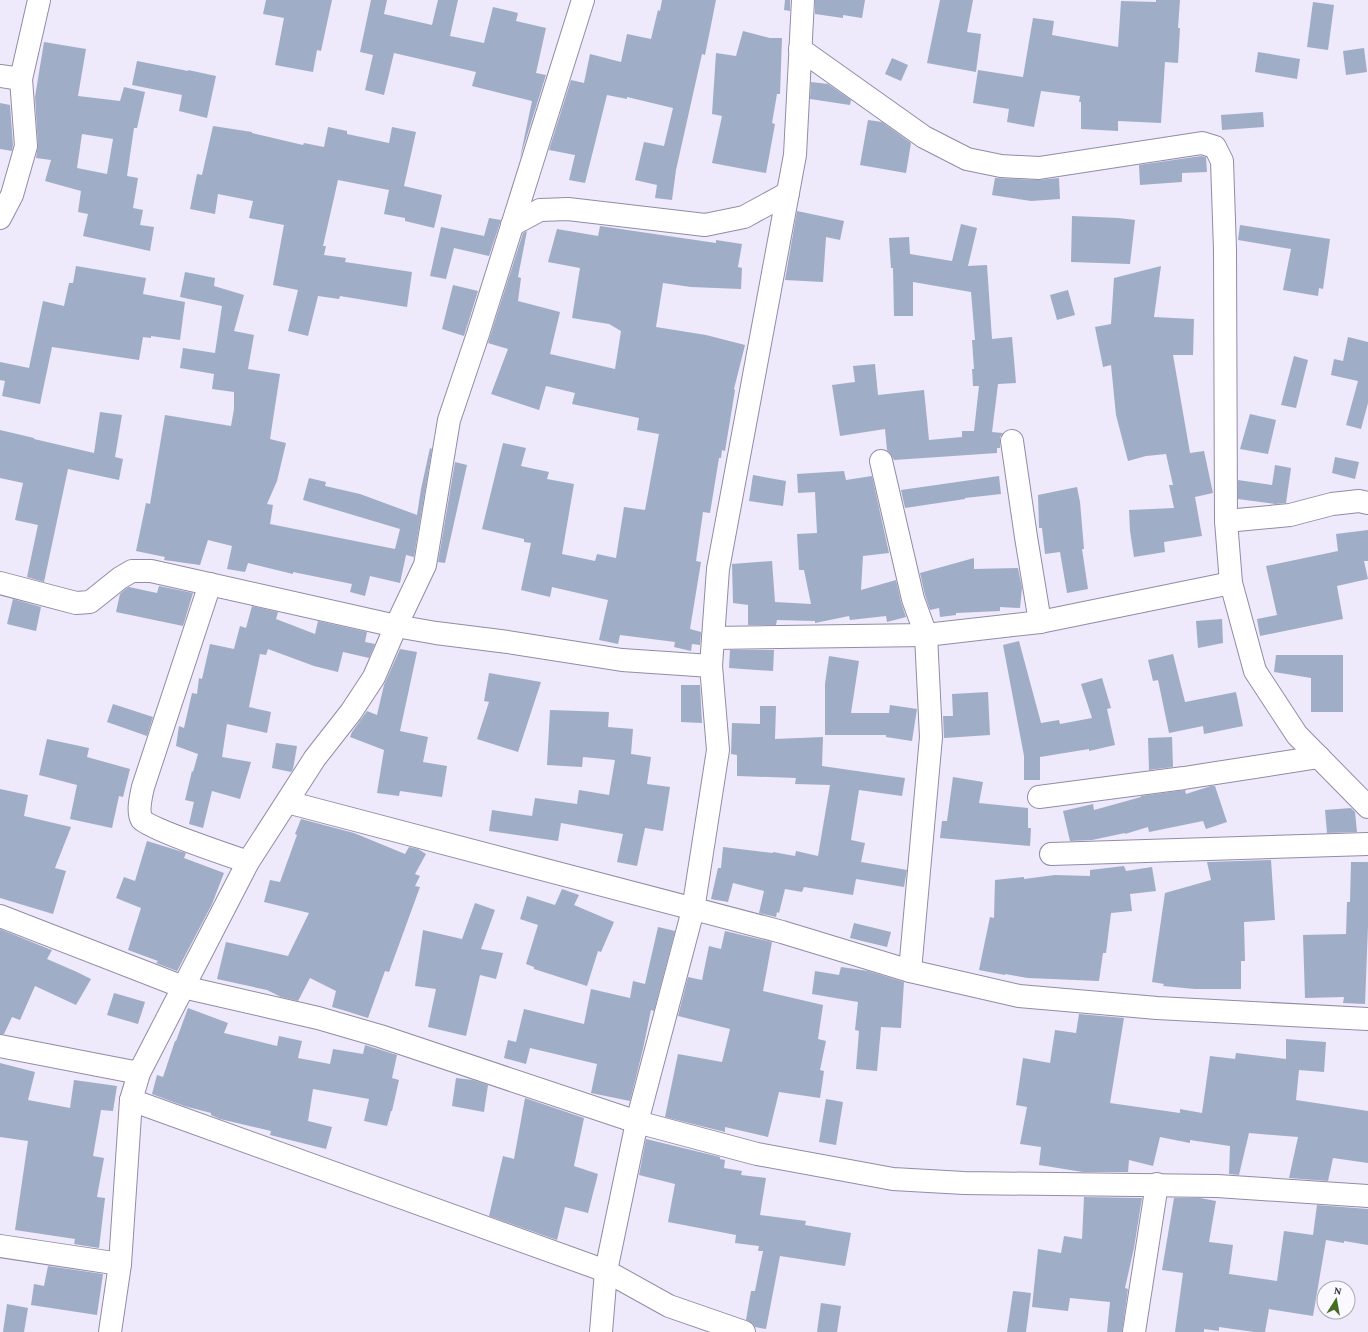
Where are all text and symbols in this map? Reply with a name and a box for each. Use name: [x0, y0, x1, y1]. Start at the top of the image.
north arrow: [1316, 1280, 1356, 1320]
text: N: [1333, 1284, 1343, 1297]

